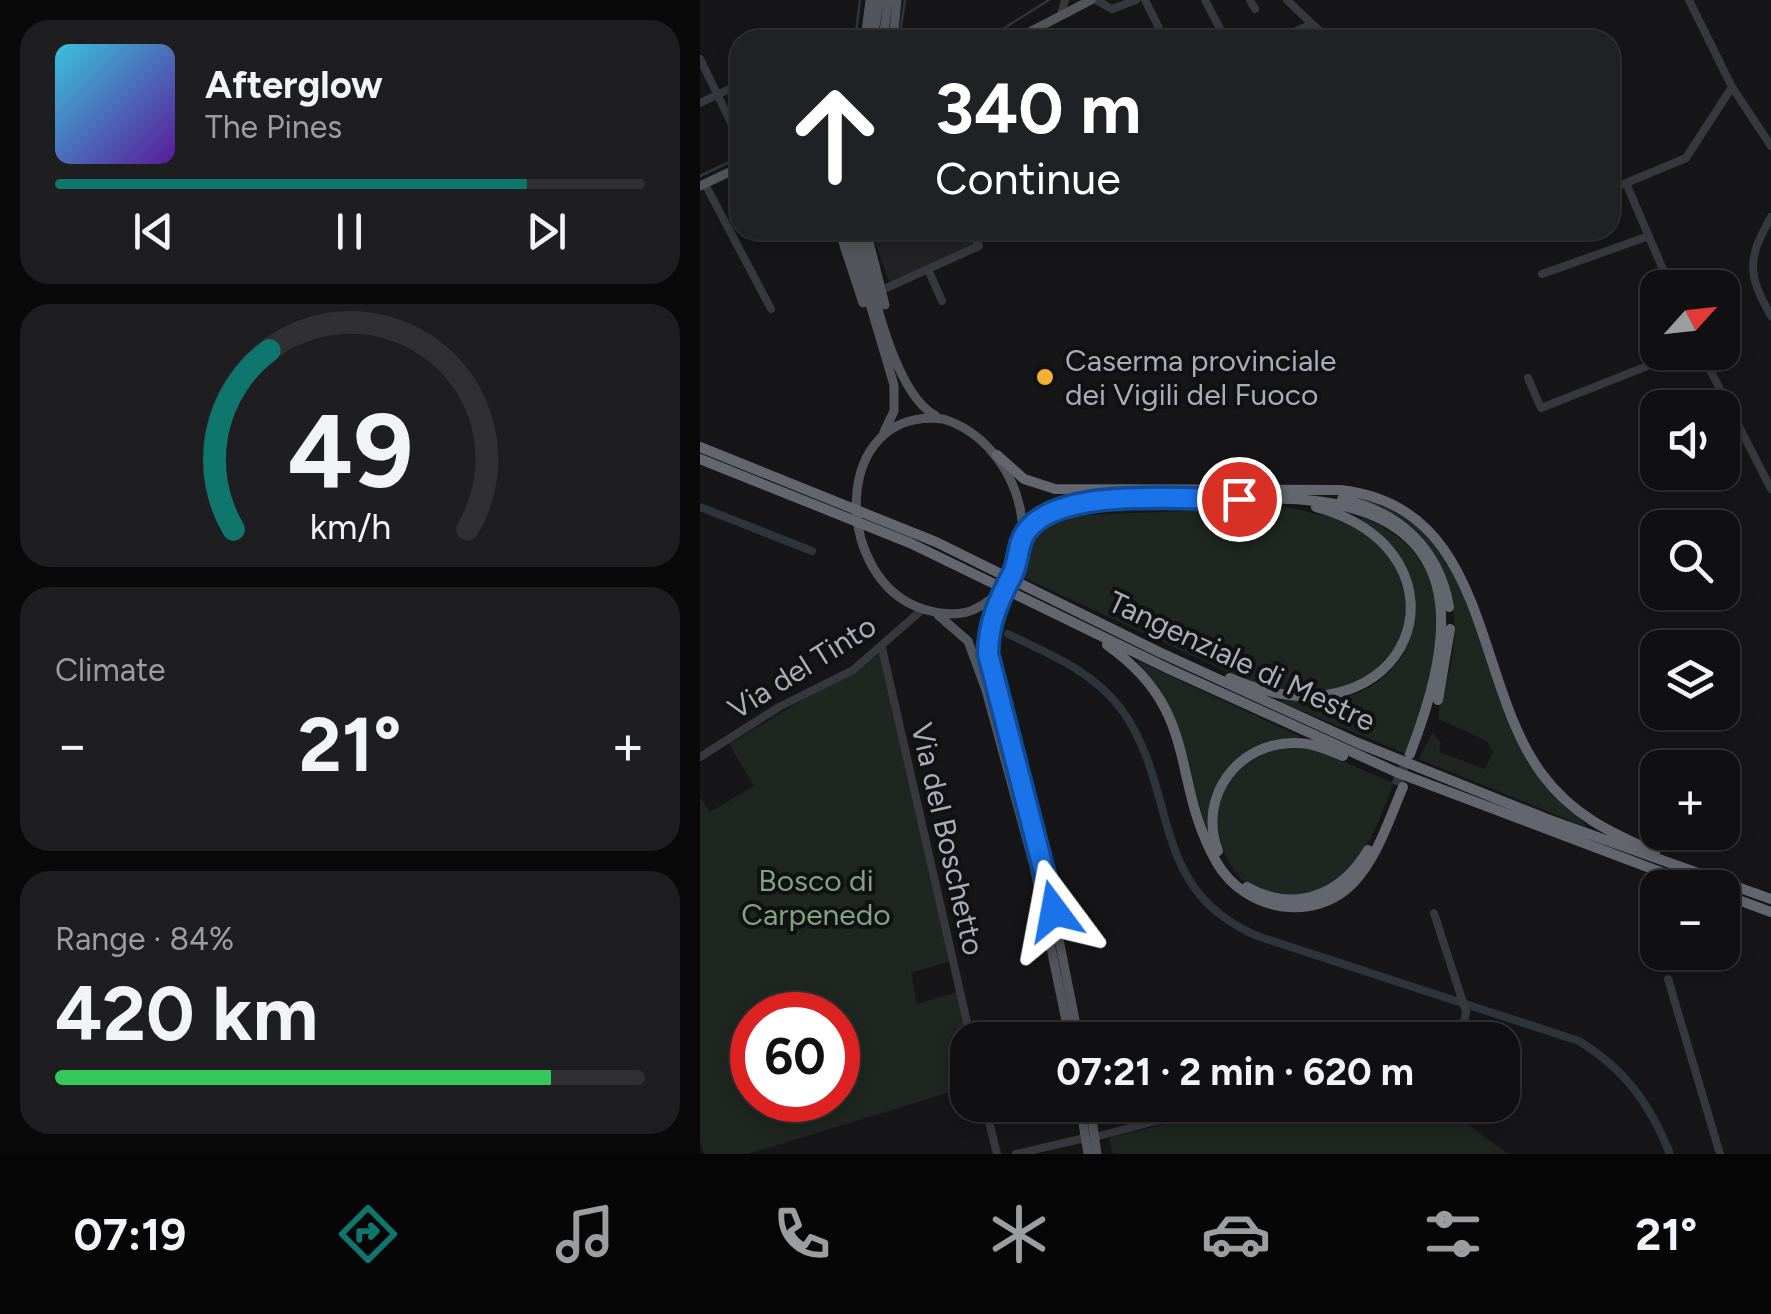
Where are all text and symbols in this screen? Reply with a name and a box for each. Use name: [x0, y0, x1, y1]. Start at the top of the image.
text: Afterglow: [205, 62, 383, 108]
text: 340 m: [935, 66, 1141, 151]
icon: ahead: [770, 70, 900, 200]
text: The Pines: [205, 108, 342, 146]
text: Continue: [935, 151, 1121, 205]
icon: previous: [126, 204, 181, 259]
icon: pause: [322, 204, 377, 259]
icon: next: [519, 204, 574, 259]
north arrow: [1640, 270, 1740, 370]
map controls: [1640, 270, 1740, 970]
place label: Caserma provinciale dei Vigili del Fuoco: [1065, 342, 1336, 413]
marker: Caserma provinciale dei Vigili del Fuoco: [1034, 366, 1056, 388]
text: 49: [287, 388, 413, 513]
button: sound: [1640, 390, 1740, 490]
pin: [1197, 457, 1282, 542]
icon: arrive: [1212, 472, 1267, 527]
text: km/h: [309, 505, 391, 548]
button: search: [1640, 510, 1740, 610]
street label: Tangenziale di Mestre: [1103, 583, 1381, 739]
street label: Via del Tinto: [721, 607, 883, 727]
button: layers: [1640, 630, 1740, 730]
text: Climate: [55, 651, 166, 689]
text: 21°: [298, 700, 402, 790]
text: −: [55, 712, 89, 778]
text: +: [611, 712, 645, 778]
street label: Via del Boschetto: [903, 719, 993, 959]
button: +: [1640, 750, 1740, 850]
position arrow: [1002, 859, 1106, 963]
park label: Bosco di Carpenedo: [741, 862, 891, 933]
button: −: [1640, 870, 1740, 970]
text: Range · 84%: [55, 920, 234, 958]
text: 420 km: [55, 969, 318, 1059]
speed limit sign: 60: [730, 992, 860, 1122]
text: 07:21 · 2 min · 620 m: [1056, 1049, 1414, 1095]
icon: directions: [333, 1199, 403, 1269]
icon: music: [550, 1199, 620, 1269]
icon: phone: [767, 1199, 837, 1269]
icon: climate: [984, 1199, 1054, 1269]
icon: car: [1201, 1199, 1271, 1269]
icon: filters: [1418, 1199, 1488, 1269]
text: 07:19: [74, 1207, 186, 1261]
text: 21°: [1635, 1207, 1697, 1261]

